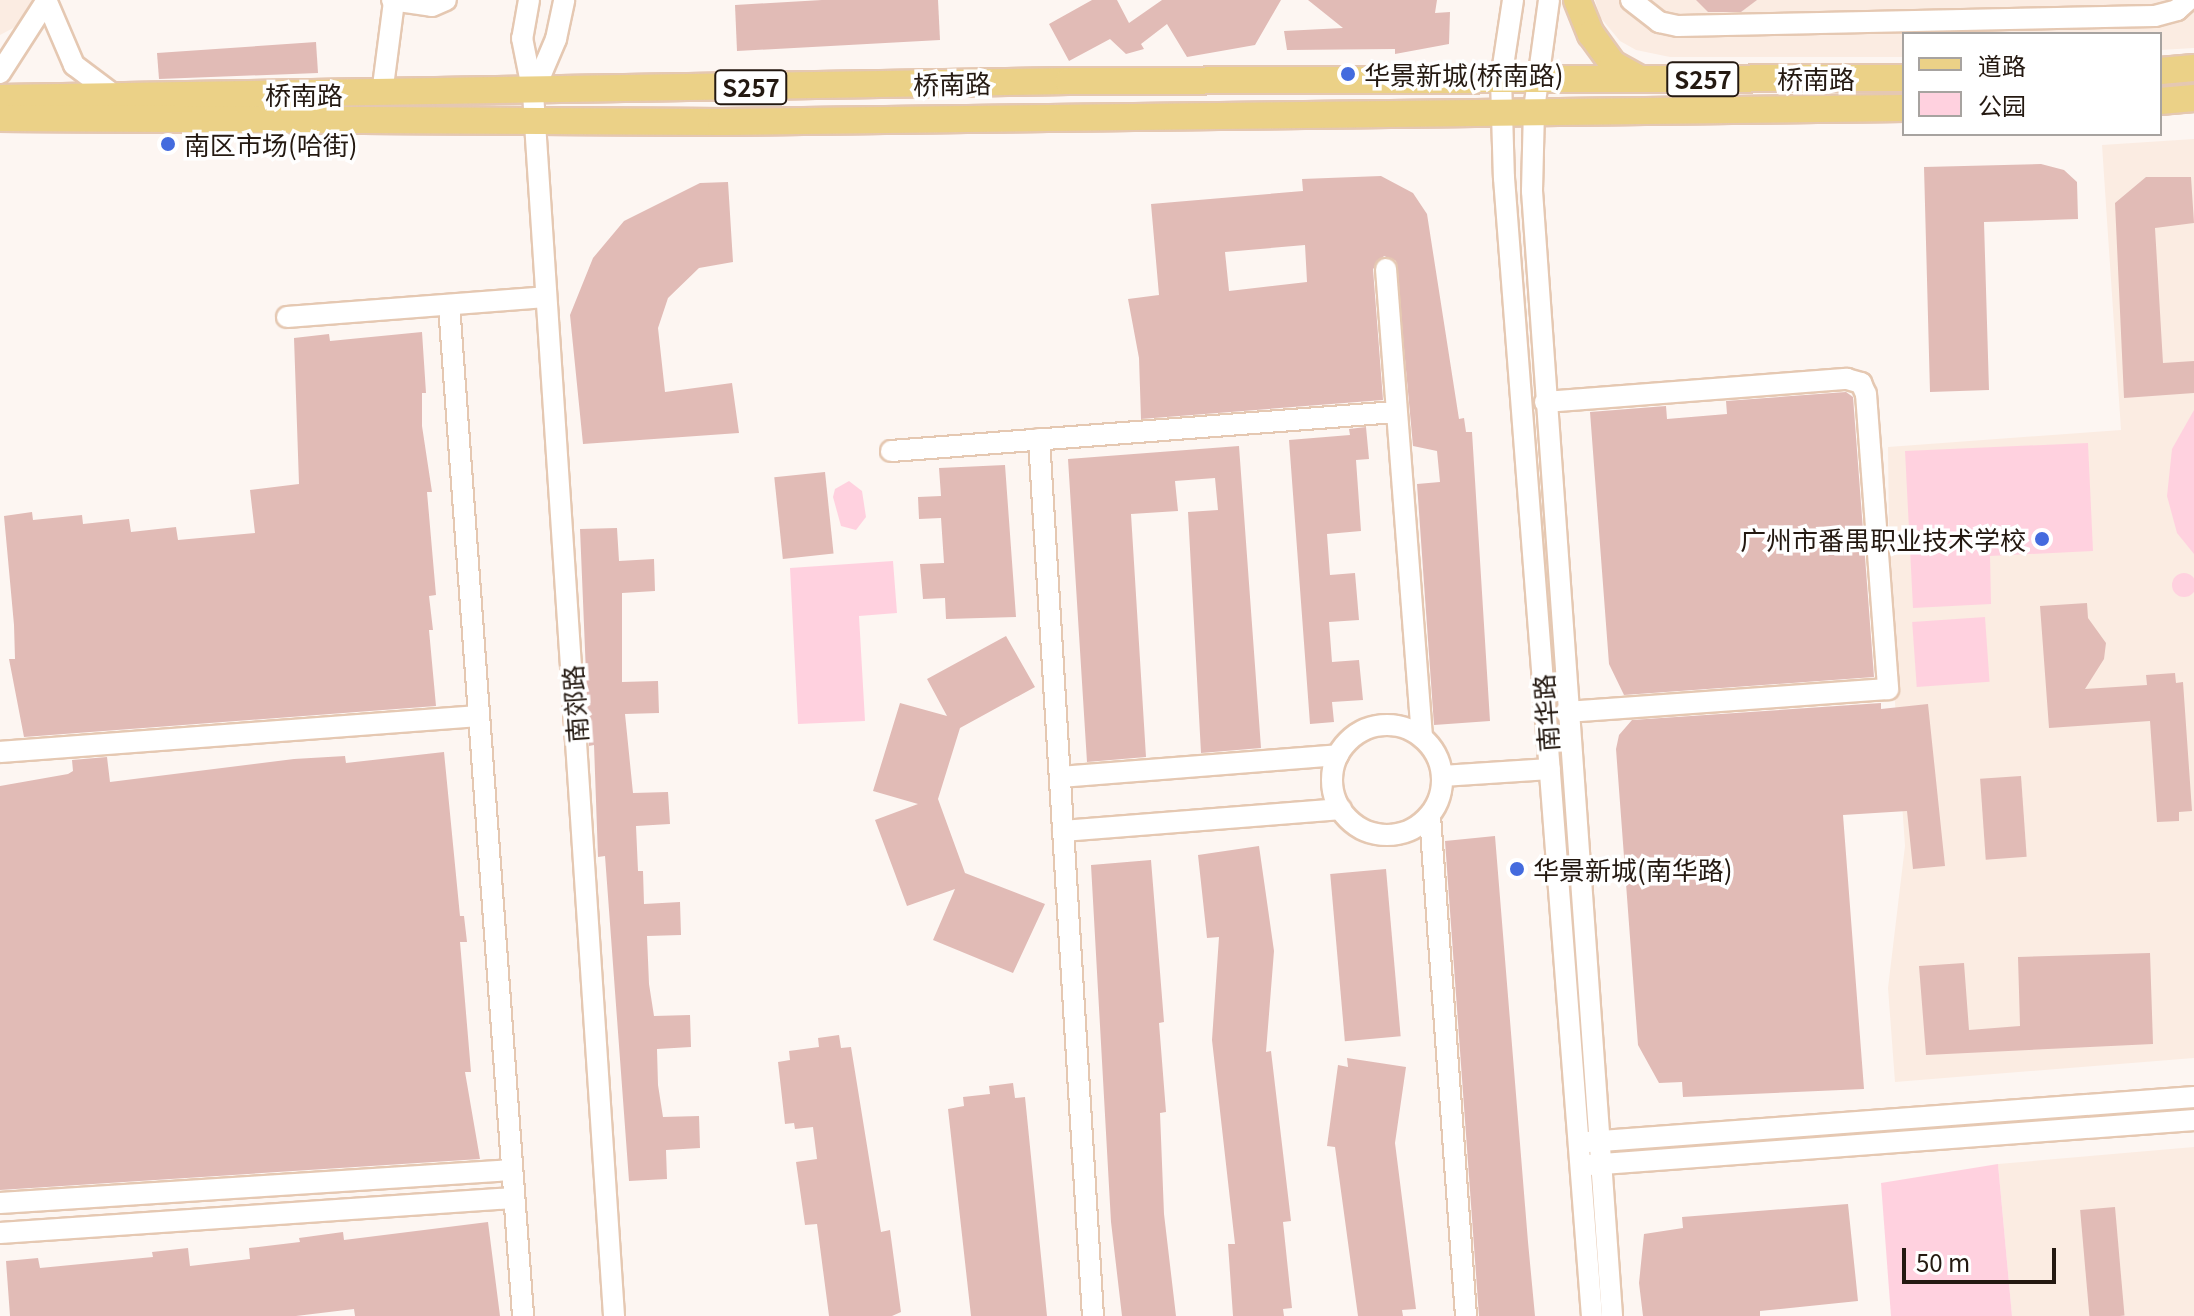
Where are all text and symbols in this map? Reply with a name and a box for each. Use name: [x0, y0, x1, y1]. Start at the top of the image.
legend: [1902, 32, 2162, 136]
text: 道路: [1978, 47, 2026, 82]
place label: 华景新城(桥南路): [1364, 58, 1564, 90]
road number: S257: [1665, 59, 1741, 99]
street label: 桥南路: [1777, 62, 1855, 94]
marker: 华景新城(桥南路): [1339, 65, 1357, 83]
road number: S257: [713, 67, 789, 107]
street label: 桥南路: [913, 67, 991, 99]
street label: 桥南路: [265, 78, 343, 110]
text: 公园: [1978, 87, 2026, 122]
place label: 南区市场(哈街): [184, 128, 358, 160]
marker: 南区市场(哈街): [159, 135, 177, 153]
place label: 广州市番禺职业技术学校: [1740, 523, 2026, 555]
marker: 广州市番禺职业技术学校: [2033, 530, 2051, 548]
street label: 南郊路: [556, 664, 592, 744]
street label: 南华路: [1527, 673, 1563, 753]
place label: 华景新城(南华路): [1533, 853, 1733, 885]
marker: 华景新城(南华路): [1508, 860, 1526, 878]
scale bar: [1906, 1232, 2060, 1282]
text: 50 m: [1916, 1244, 1970, 1279]

